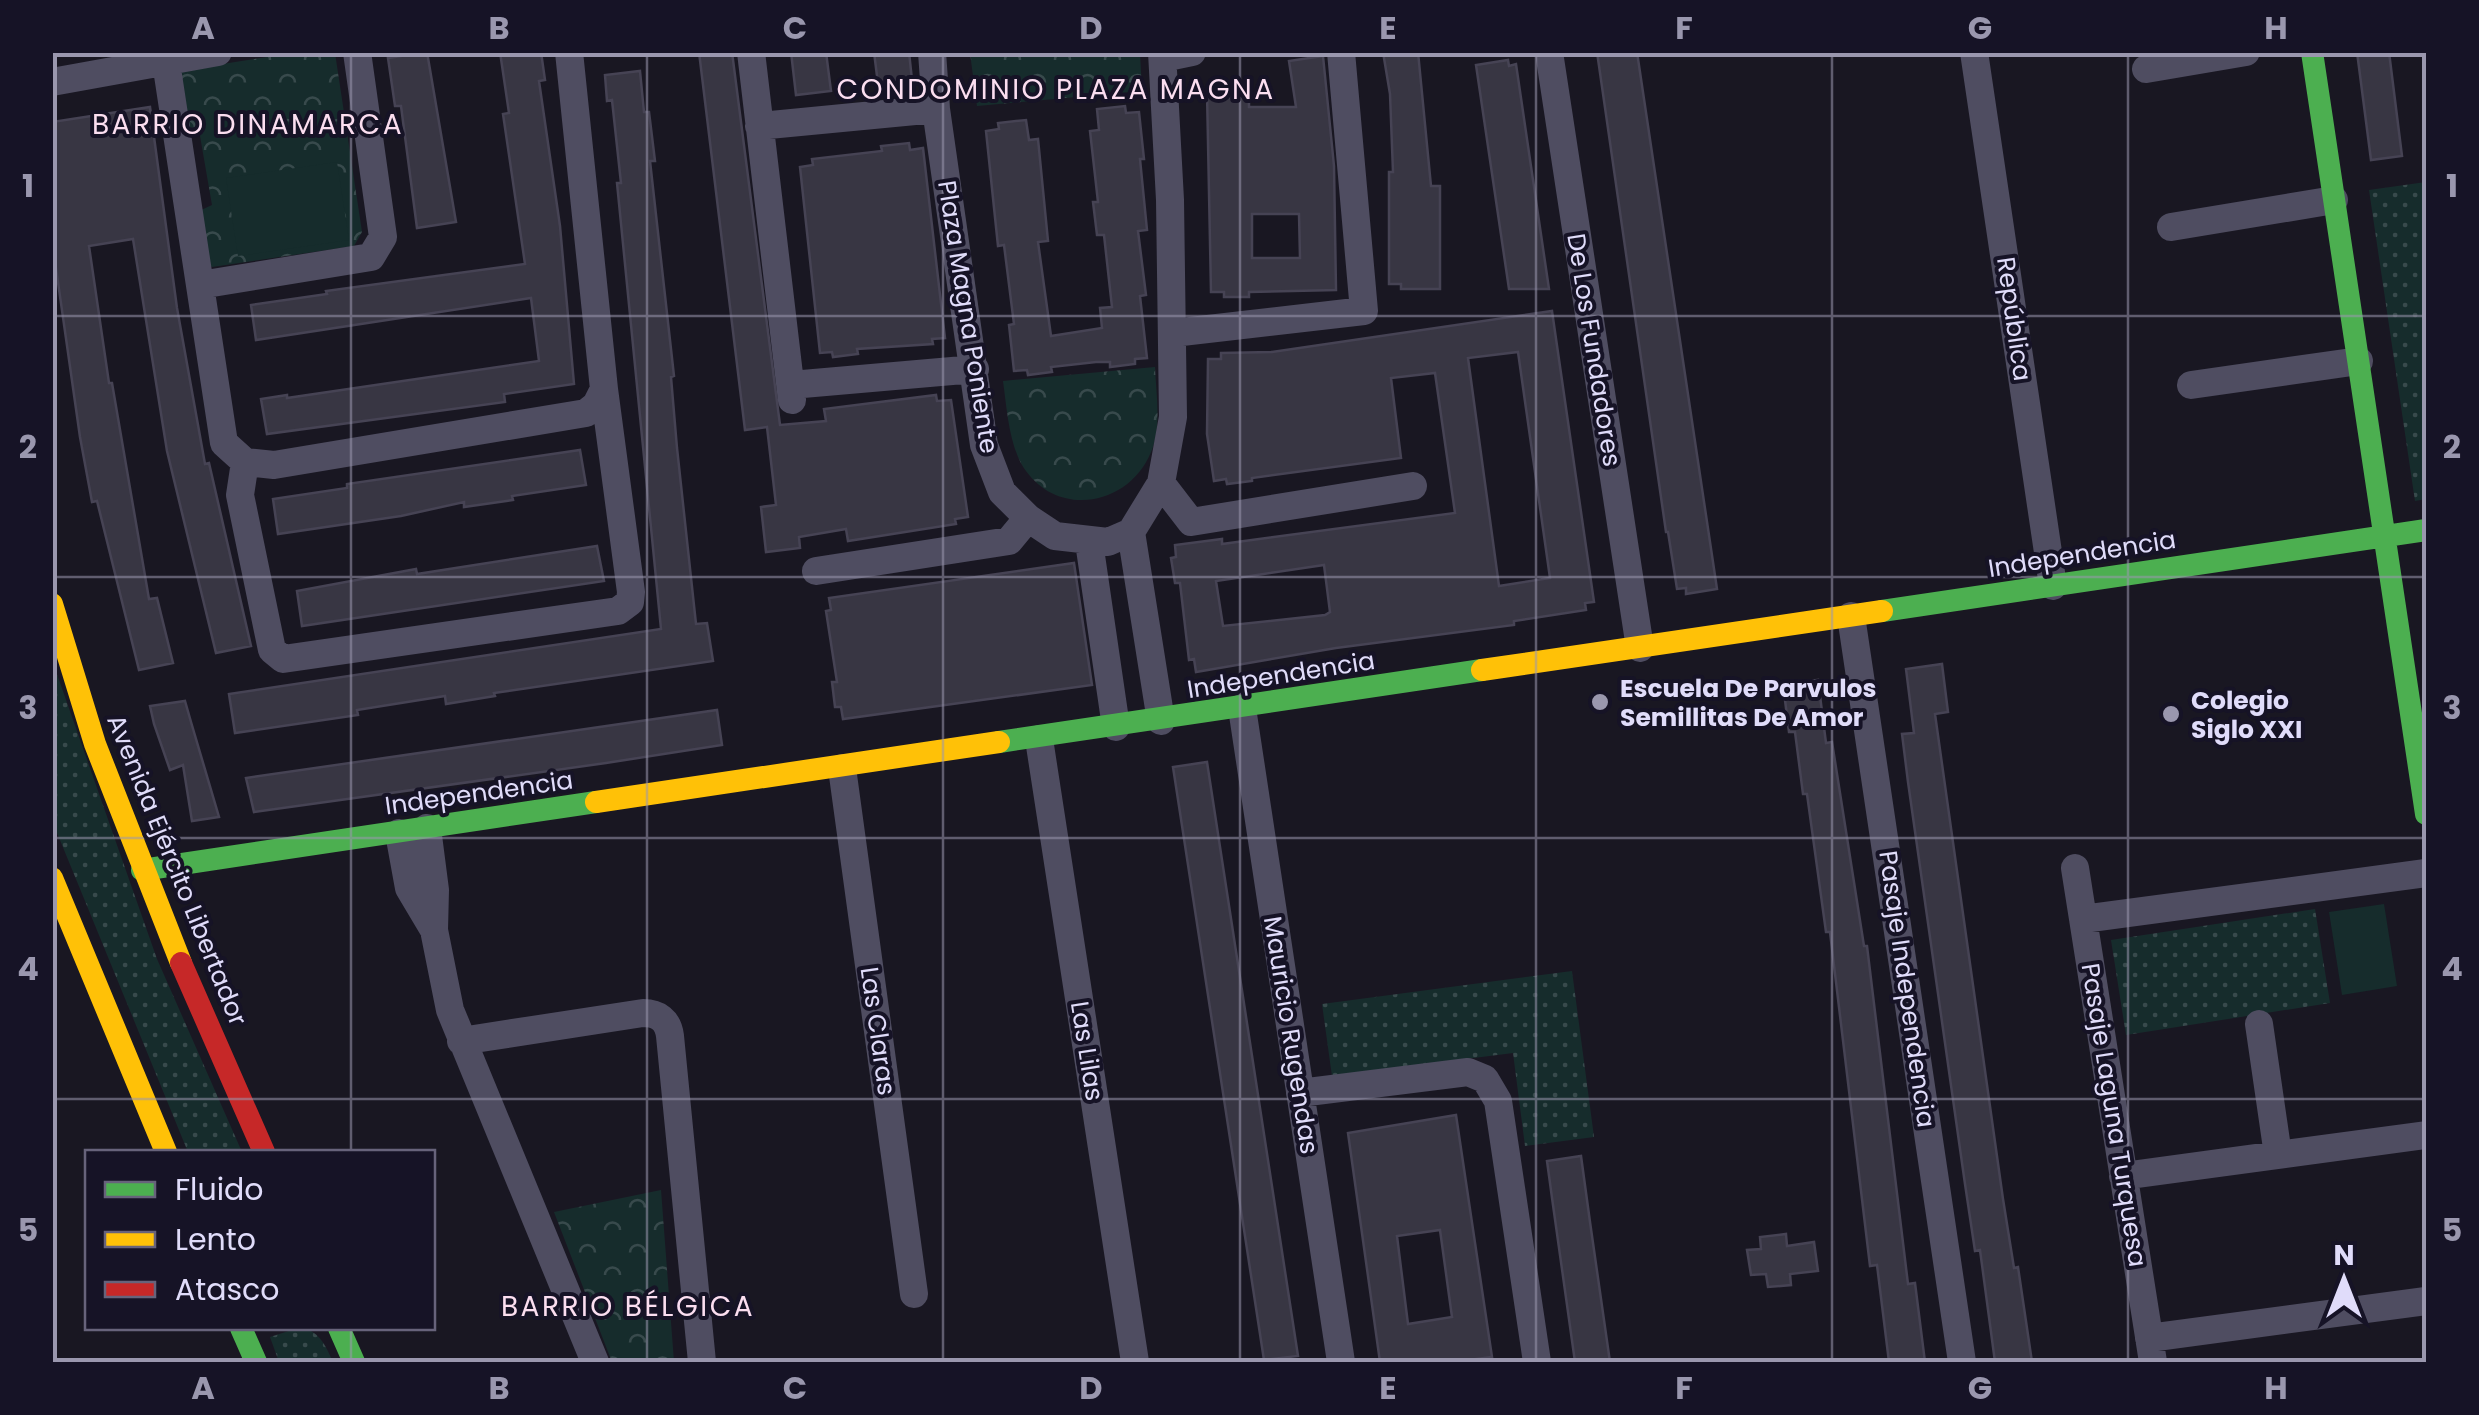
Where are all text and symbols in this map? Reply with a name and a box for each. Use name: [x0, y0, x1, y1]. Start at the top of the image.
text: A: [191, 5, 215, 50]
text: B: [488, 5, 510, 50]
text: C: [783, 5, 807, 50]
text: D: [1079, 5, 1103, 50]
text: E: [1379, 5, 1397, 50]
text: F: [1675, 5, 1693, 50]
text: G: [1968, 5, 1992, 50]
text: H: [2264, 5, 2288, 50]
district label: CONDOMINIO PLAZA MAGNA: [836, 70, 1276, 109]
district label: BARRIO DINAMARCA: [92, 105, 404, 144]
text: 1: [22, 163, 34, 208]
text: 1: [2446, 163, 2458, 208]
street label: Plaza Magna Poniente: [929, 178, 1007, 456]
street label: De Los Fundadores: [1558, 231, 1630, 469]
street label: República: [1988, 255, 2040, 383]
text: 2: [19, 424, 37, 469]
text: 2: [2443, 424, 2461, 469]
street label: Independencia: [1986, 522, 2178, 586]
street label: Independencia: [1185, 643, 1377, 707]
place label: Escuela De Parvulos Semillitas De Amor: [1620, 671, 1876, 735]
place label: Colegio Siglo XXI: [2191, 683, 2302, 747]
text: 3: [18, 685, 38, 730]
text: 3: [2442, 685, 2462, 730]
marker: Escuela De Parvulos Semillitas De Amor: [1589, 691, 1611, 713]
marker: Colegio Siglo XXI: [2160, 703, 2182, 725]
street label: Avenida Ejército Libertador: [98, 709, 256, 1031]
street label: Independencia: [383, 762, 575, 824]
street label: Pasaje Independencia: [1870, 848, 1944, 1130]
street label: Mauricio Rugendas: [1255, 914, 1327, 1156]
text: 4: [17, 946, 39, 991]
text: 4: [2441, 946, 2463, 991]
street label: Pasaje Laguna Turquesa: [2073, 961, 2155, 1269]
street label: Las Claras: [852, 965, 904, 1097]
street label: Las Lilas: [1062, 999, 1112, 1103]
legend: [85, 1150, 435, 1330]
text: Fluido: [175, 1168, 264, 1211]
text: 5: [18, 1207, 38, 1252]
text: 5: [2442, 1207, 2462, 1252]
text: Lento: [175, 1218, 256, 1261]
north arrow: [2294, 1230, 2394, 1330]
text: N: [2333, 1236, 2355, 1275]
text: Atasco: [175, 1268, 280, 1311]
district label: BARRIO BÉLGICA: [501, 1287, 755, 1326]
text: A: [191, 1365, 215, 1410]
text: B: [488, 1365, 510, 1410]
text: C: [783, 1365, 807, 1410]
text: D: [1079, 1365, 1103, 1410]
text: E: [1379, 1365, 1397, 1410]
text: F: [1675, 1365, 1693, 1410]
text: G: [1968, 1365, 1992, 1410]
text: H: [2264, 1365, 2288, 1410]

